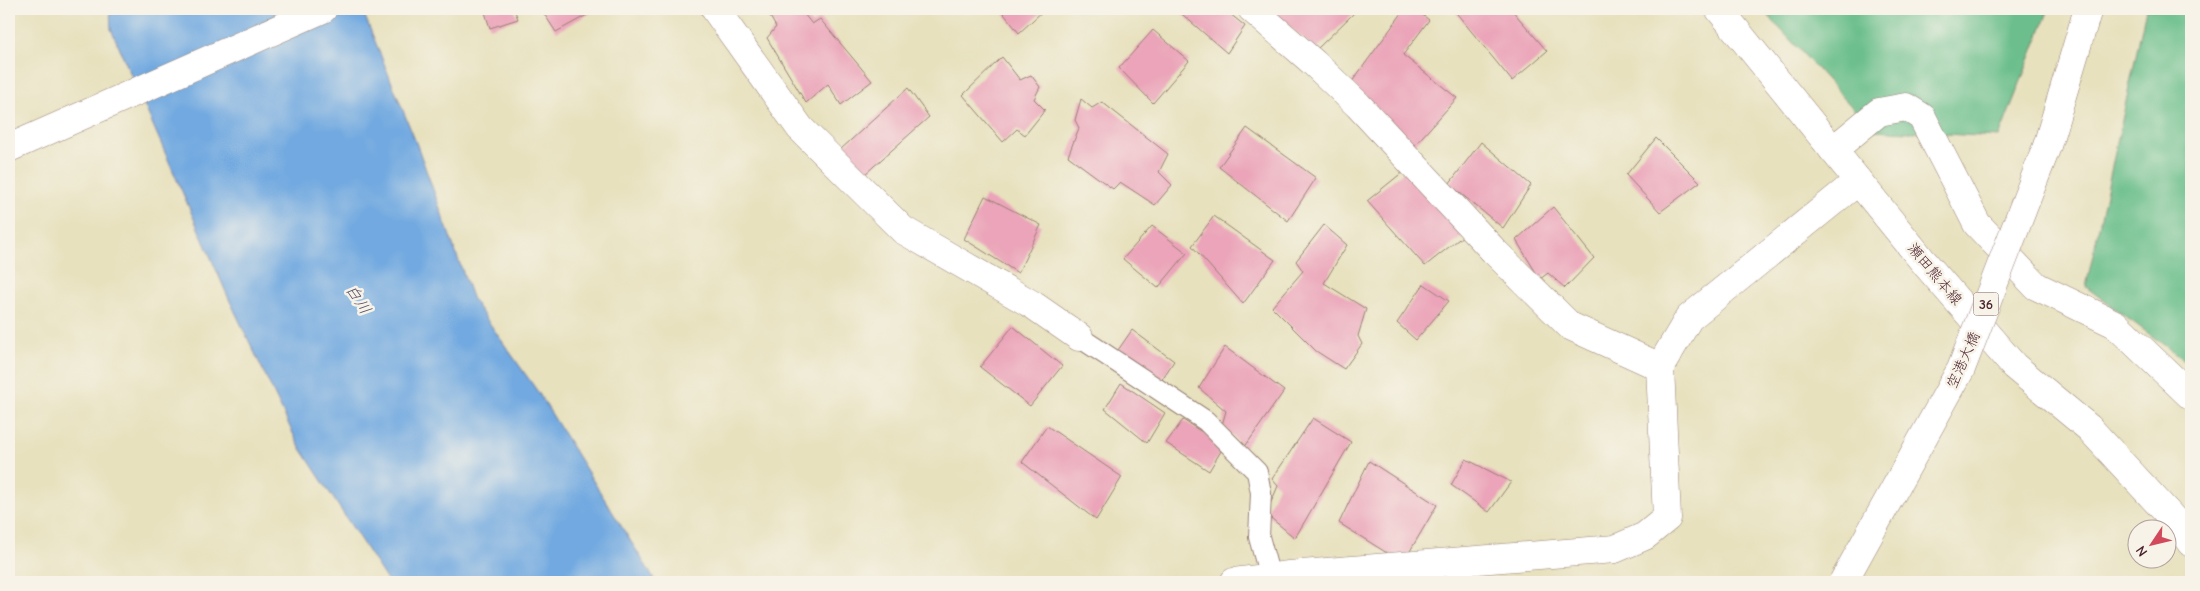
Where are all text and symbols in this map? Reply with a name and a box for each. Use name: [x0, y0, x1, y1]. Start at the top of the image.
street label: 瀬田熊本線: [1904, 239, 1966, 309]
water label: 白川: [342, 281, 374, 318]
road number: 36: [1974, 292, 1998, 316]
street label: 空港大橋: [1943, 329, 1983, 391]
north arrow: [2128, 518, 2178, 568]
text: N: [2132, 543, 2151, 560]

